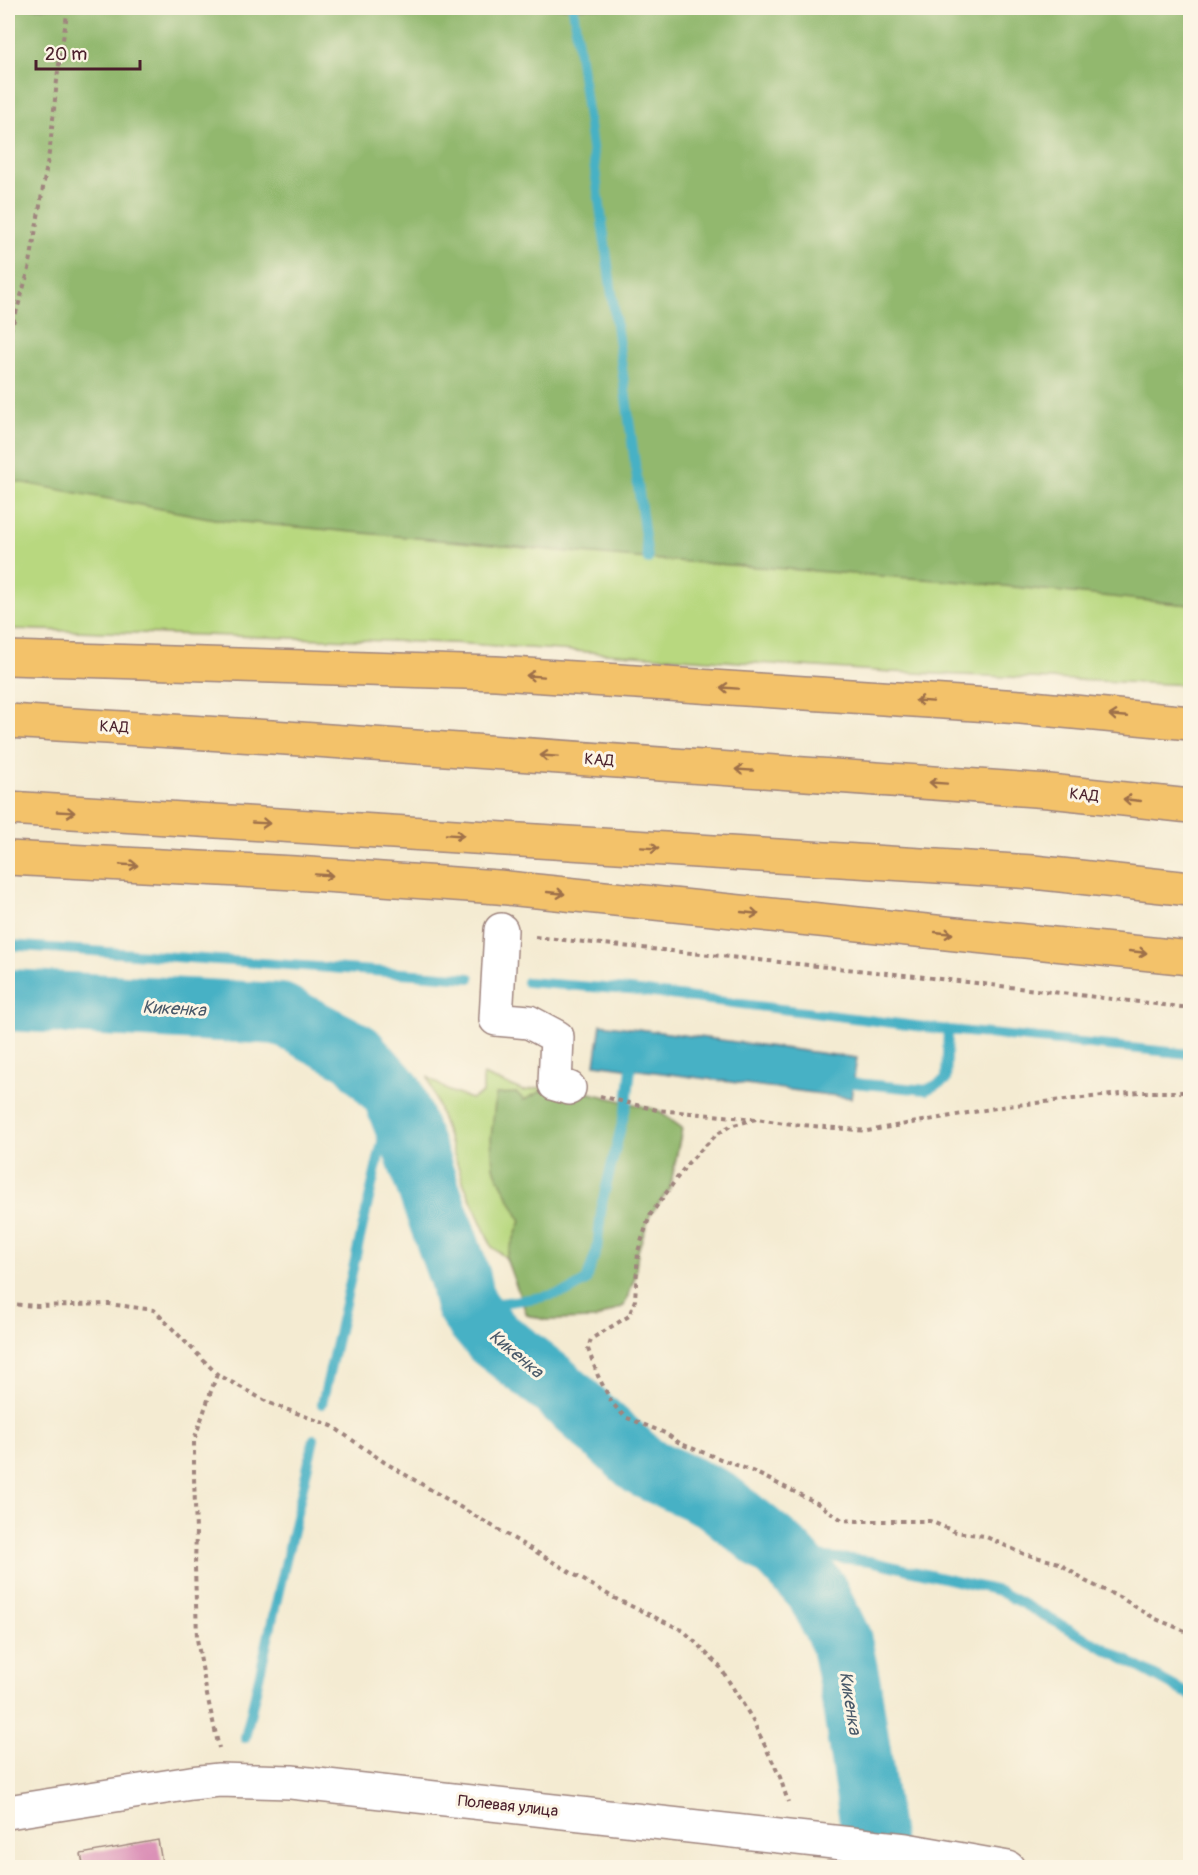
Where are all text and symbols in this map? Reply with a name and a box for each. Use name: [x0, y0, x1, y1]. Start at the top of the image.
scale bar: [36, 33, 140, 71]
text: 20 m: [45, 43, 87, 66]
one-way arrow: [525, 670, 545, 681]
one-way arrow: [720, 683, 740, 694]
one-way arrow: [914, 695, 934, 706]
one-way arrow: [1109, 710, 1129, 721]
street label: КАД: [99, 716, 129, 738]
street label: КАД: [584, 749, 615, 771]
one-way arrow: [540, 750, 559, 761]
one-way arrow: [734, 764, 754, 775]
one-way arrow: [929, 778, 948, 789]
street label: КАД: [1068, 784, 1100, 807]
one-way arrow: [1123, 794, 1143, 805]
one-way arrow: [55, 806, 75, 817]
one-way arrow: [250, 818, 270, 829]
one-way arrow: [445, 830, 465, 841]
one-way arrow: [639, 842, 659, 853]
one-way arrow: [118, 859, 138, 870]
one-way arrow: [313, 870, 333, 881]
one-way arrow: [546, 888, 566, 899]
one-way arrow: [740, 908, 760, 919]
one-way arrow: [934, 928, 954, 939]
one-way arrow: [1128, 947, 1148, 958]
water label: Кикенка: [142, 996, 208, 1022]
water label: Кикенка: [484, 1325, 549, 1384]
water label: Кикенка: [834, 1670, 867, 1738]
street label: Полевая улица: [457, 1791, 559, 1821]

